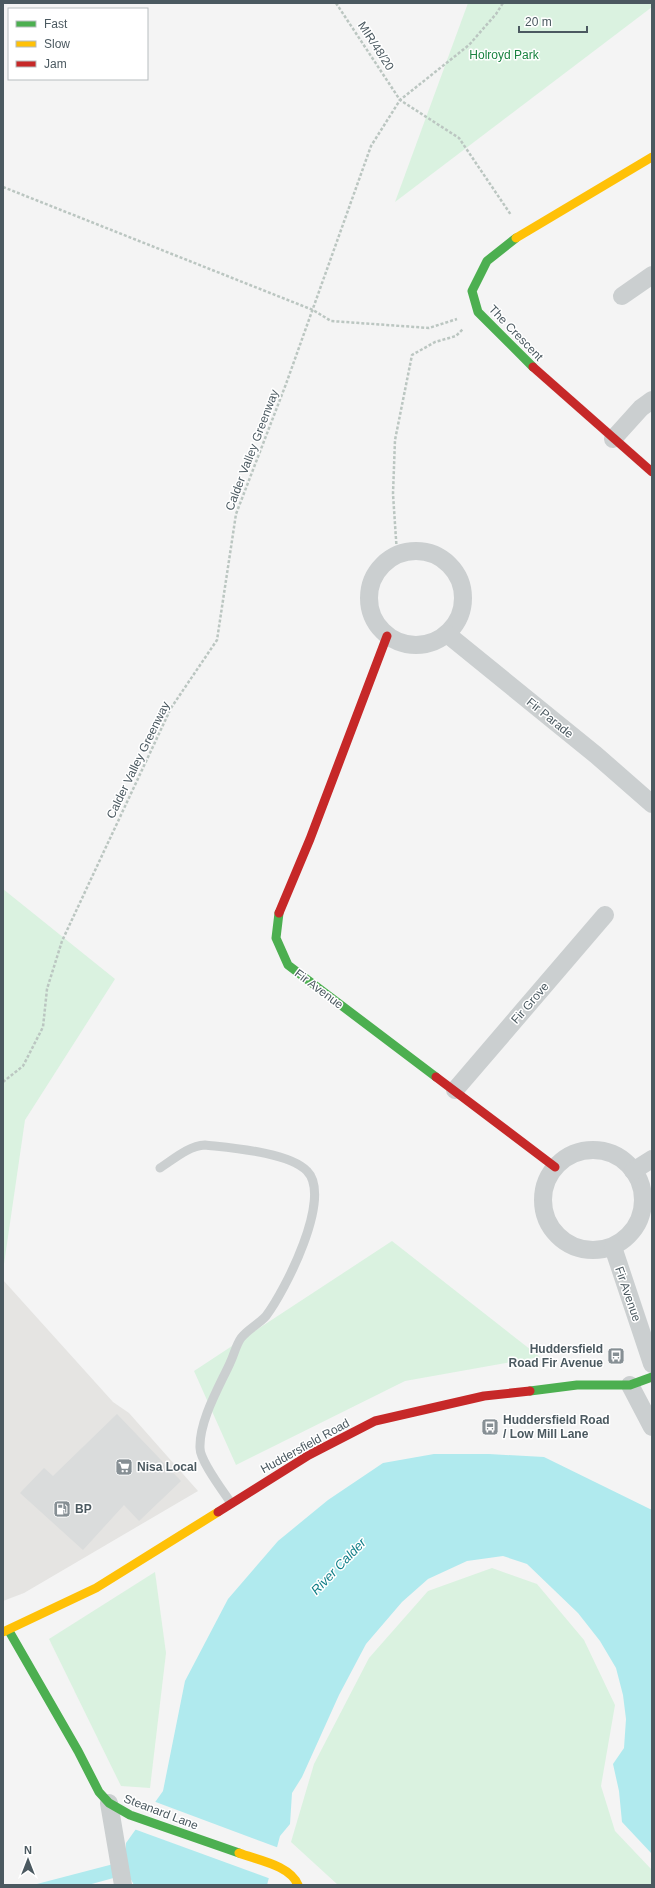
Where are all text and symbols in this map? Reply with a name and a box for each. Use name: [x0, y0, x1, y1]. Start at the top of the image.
legend: [8, 8, 148, 80]
scale bar: [519, 8, 587, 34]
text: 20 m: [525, 15, 552, 29]
text: Fast: [44, 17, 68, 31]
street label: MIR/48/20: [355, 19, 397, 73]
text: Slow: [44, 37, 70, 51]
park label: Holroyd Park: [469, 48, 540, 62]
text: Jam: [44, 57, 67, 71]
street label: The Crescent: [486, 302, 547, 364]
street label: Calder Valley Greenway: [222, 388, 282, 512]
street label: Fir Parade: [524, 695, 576, 741]
street label: Calder Valley Greenway: [104, 699, 172, 821]
street label: Fir Avenue: [292, 966, 346, 1012]
street label: Fir Grove: [508, 979, 552, 1026]
street label: Fir Avenue: [612, 1265, 644, 1324]
place label: Huddersfield Road Fir Avenue: [509, 1342, 603, 1370]
bus stop icon: Huddersfield Road Fir Avenue: [606, 1346, 626, 1366]
place label: Huddersfield Road / Low Mill Lane: [503, 1413, 610, 1441]
street label: Huddersfield Road: [258, 1416, 352, 1476]
bus stop icon: Huddersfield Road / Low Mill Lane: [480, 1417, 500, 1437]
supermarket icon: Nisa Local: [114, 1457, 134, 1477]
place label: Nisa Local: [137, 1460, 197, 1474]
fuel station icon: BP: [52, 1499, 72, 1519]
place label: BP: [75, 1502, 92, 1516]
water label: River Calder: [308, 1535, 369, 1598]
street label: Steanard Lane: [122, 1791, 201, 1833]
north arrow: [8, 1840, 48, 1880]
text: N: [24, 1844, 32, 1856]

